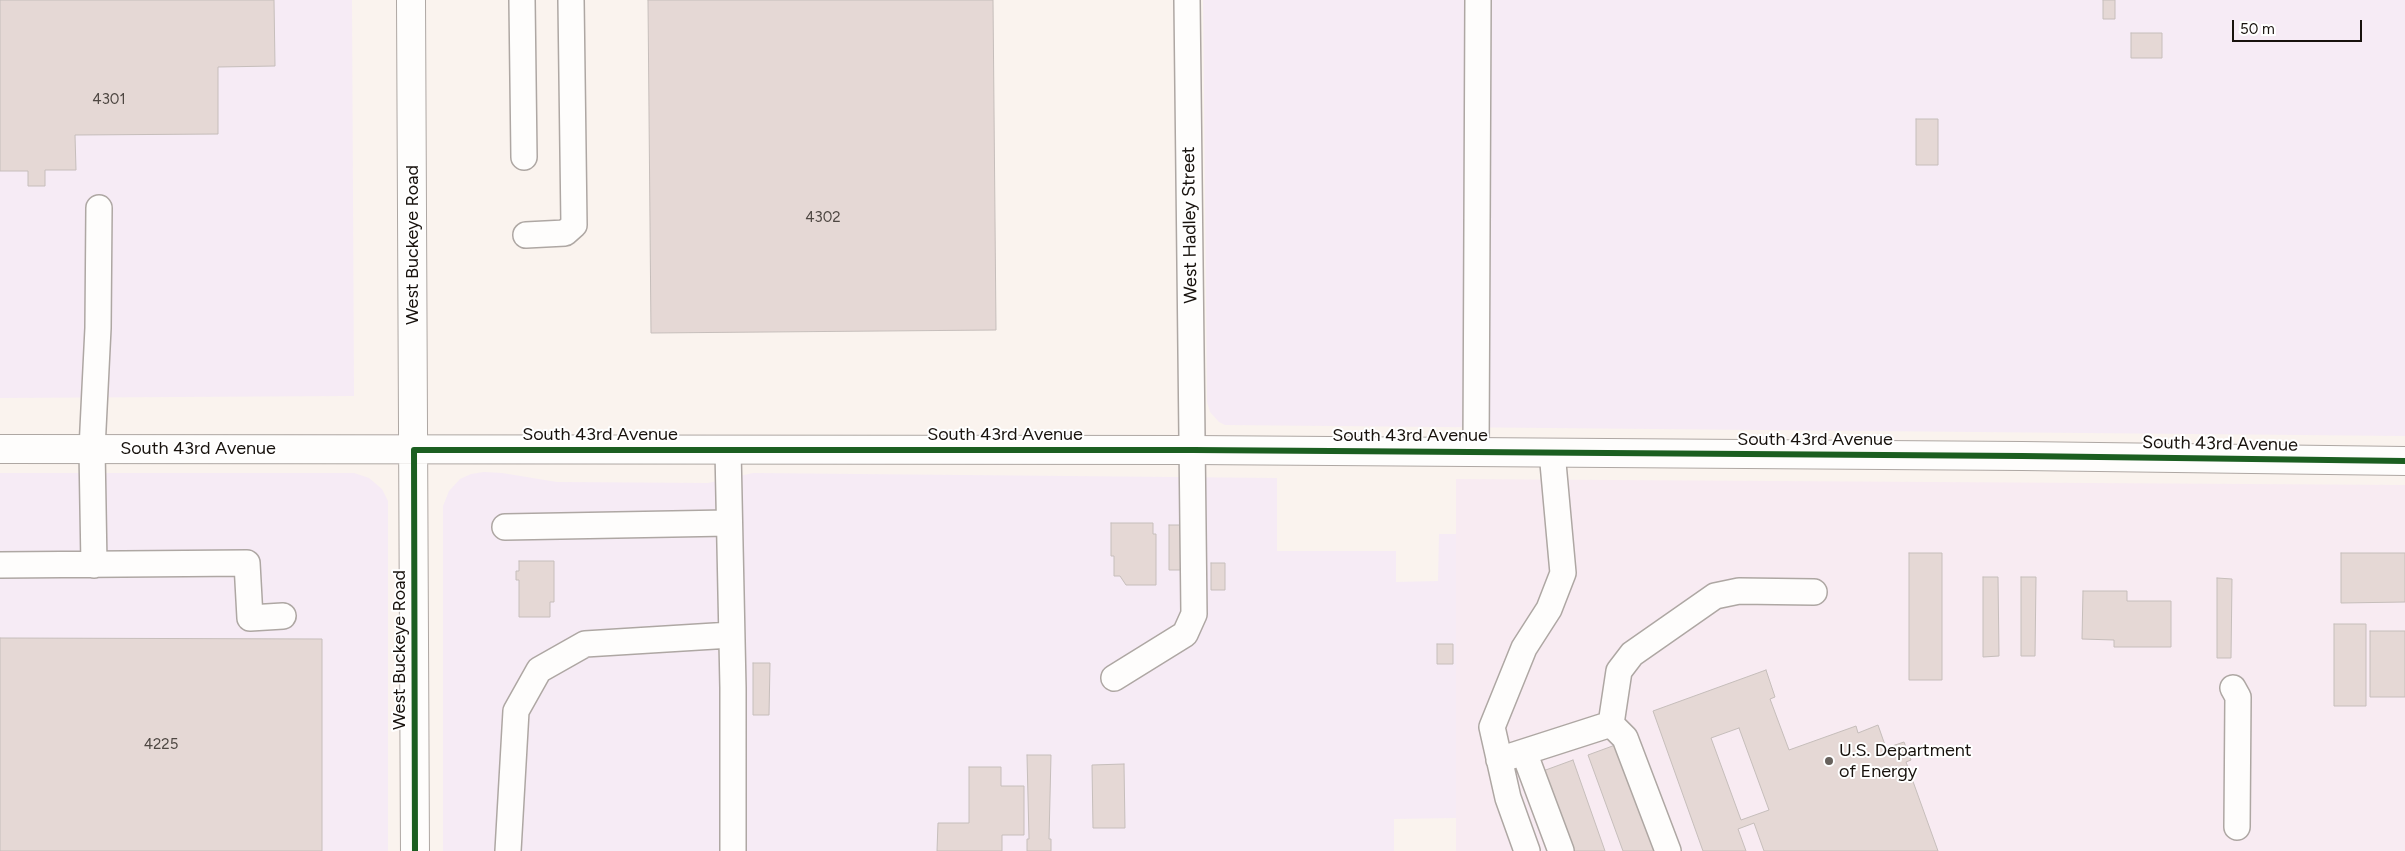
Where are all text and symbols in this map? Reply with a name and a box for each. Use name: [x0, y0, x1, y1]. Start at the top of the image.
scale bar: [2235, 10, 2365, 42]
text: 50 m: [2240, 20, 2275, 38]
house number: 4301: [92, 91, 126, 109]
street label: West Hadley Street: [1178, 146, 1202, 304]
street label: West Buckeye Road: [402, 165, 424, 325]
house number: 4302: [805, 209, 841, 227]
street label: South 43rd Avenue: [522, 424, 678, 446]
street label: South 43rd Avenue: [927, 424, 1083, 446]
street label: South 43rd Avenue: [1332, 425, 1488, 447]
street label: South 43rd Avenue: [1737, 429, 1893, 451]
street label: South 43rd Avenue: [2142, 432, 2298, 456]
street label: South 43rd Avenue: [120, 438, 276, 460]
street label: West Buckeye Road: [389, 570, 411, 730]
house number: 4225: [144, 736, 178, 754]
place label: U.S. Department of Energy: [1839, 740, 1972, 782]
marker: U.S. Department of Energy: [1823, 755, 1835, 767]

